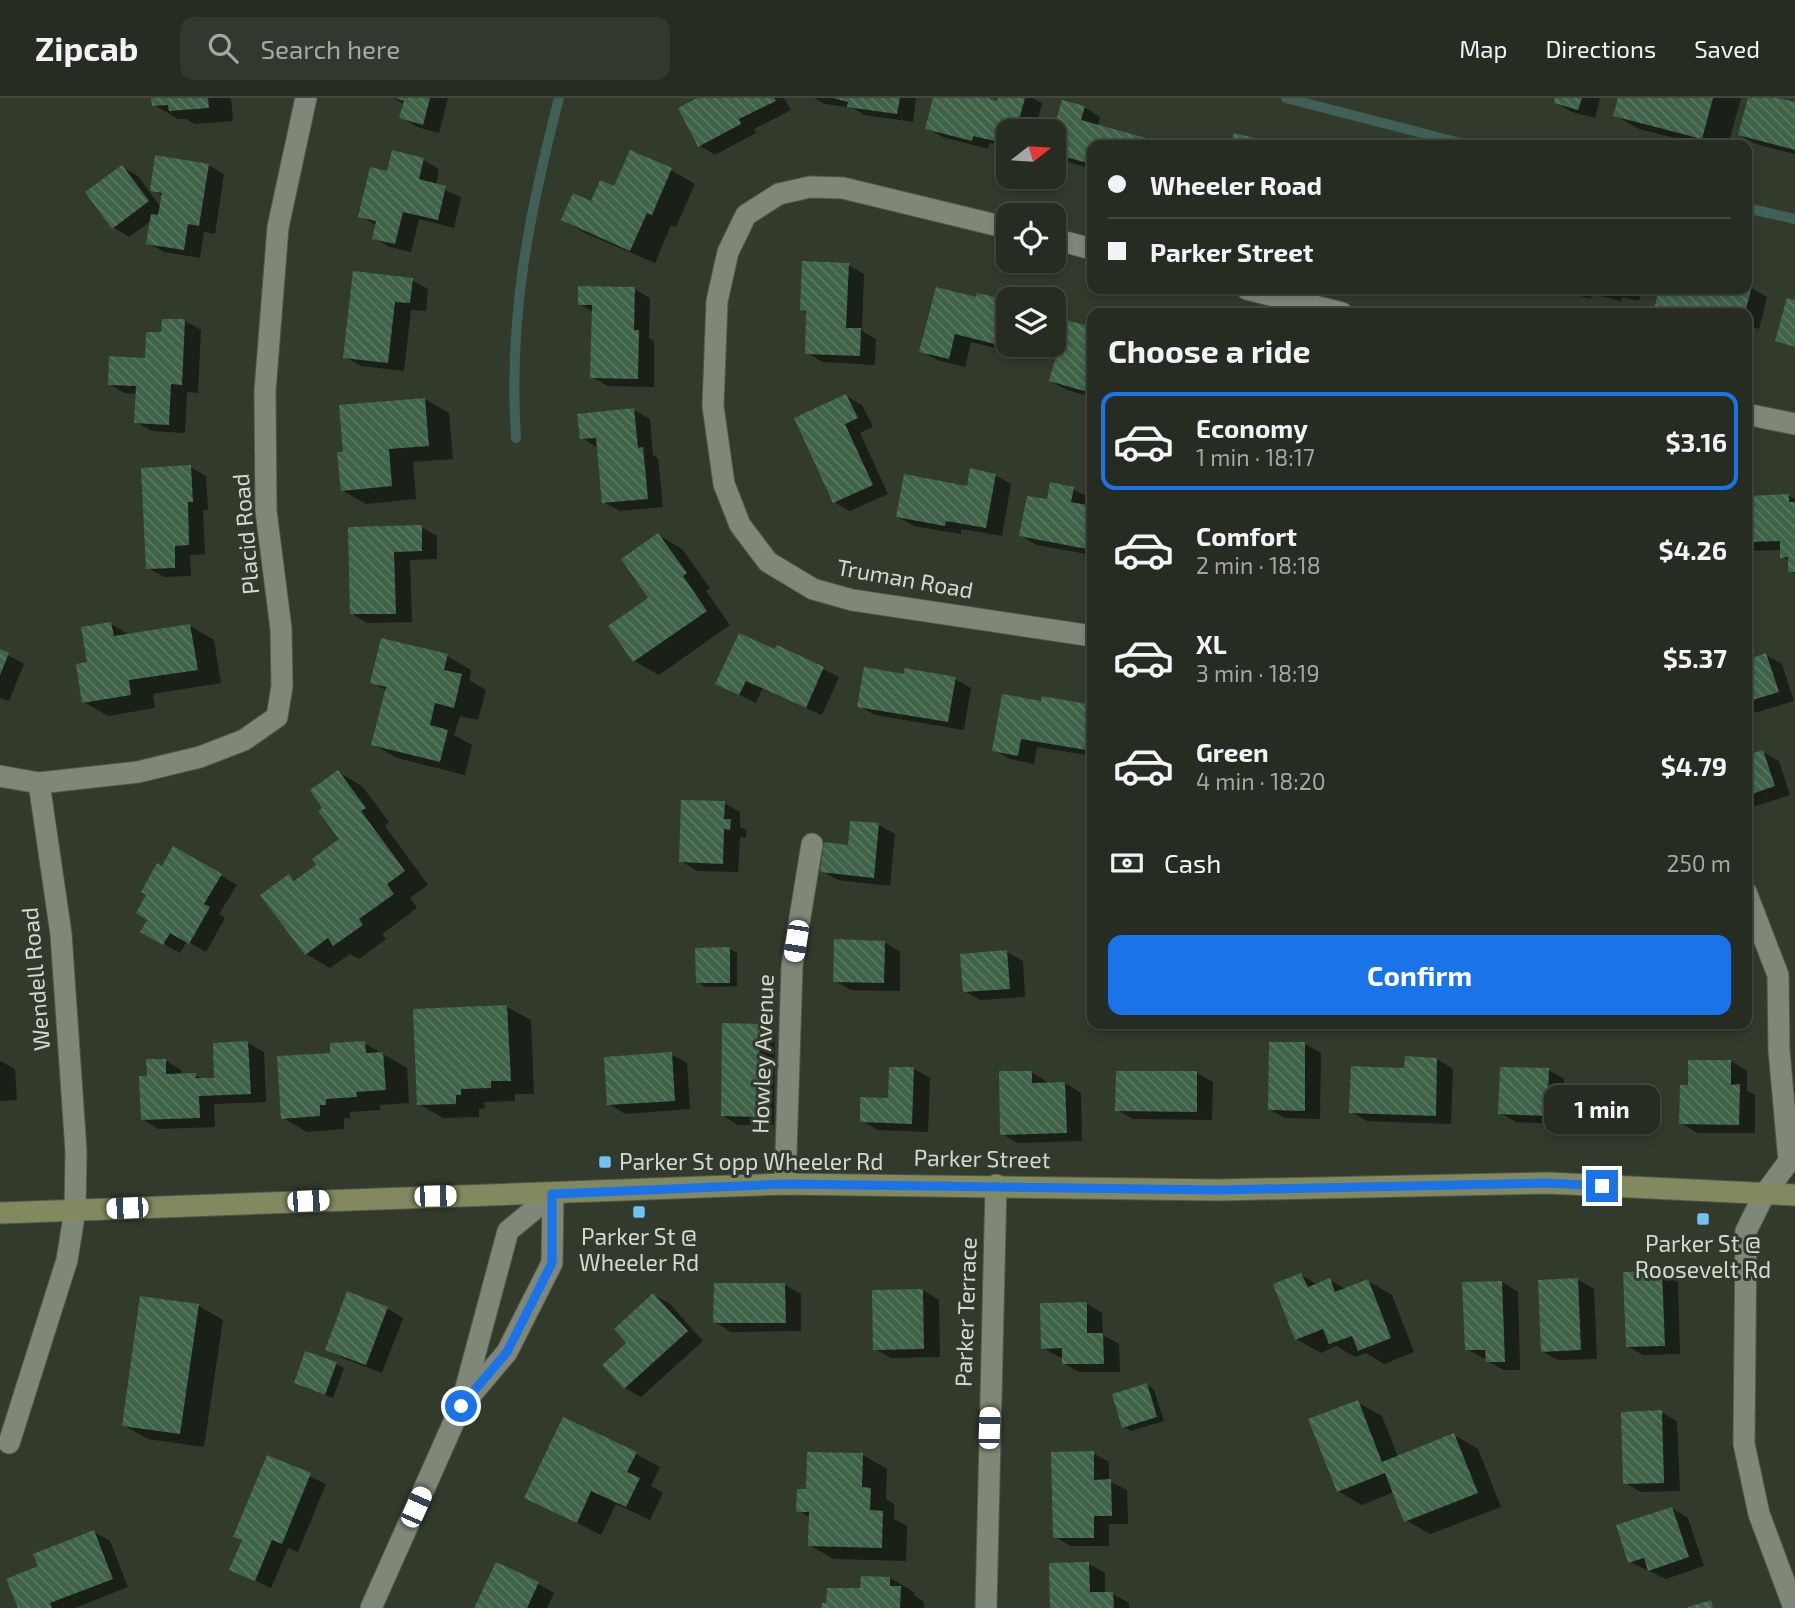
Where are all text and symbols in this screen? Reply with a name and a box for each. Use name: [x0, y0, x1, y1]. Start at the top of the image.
search box: [180, 17, 670, 80]
text: Zipcab: [35, 28, 138, 68]
icon: search: [204, 29, 242, 67]
text: Search here: [260, 33, 400, 64]
text: Map: [1459, 34, 1507, 63]
text: Directions: [1545, 34, 1656, 63]
text: Saved: [1694, 34, 1760, 63]
north arrow: [996, 119, 1066, 189]
map controls: [996, 119, 1066, 357]
text: Wheeler Road: [1150, 169, 1322, 200]
button: locate: [996, 203, 1066, 273]
text: Parker Street: [1150, 236, 1314, 267]
button: layers: [996, 287, 1066, 357]
text: Choose a ride: [1108, 331, 1311, 369]
icon: car: [1112, 410, 1175, 473]
text: Economy: [1196, 412, 1308, 443]
text: $3.16: [1665, 426, 1727, 457]
text: 1 min · 18:17: [1196, 443, 1315, 471]
street label: Placid Road: [226, 472, 264, 596]
icon: car: [1112, 518, 1175, 581]
text: Comfort: [1196, 520, 1297, 551]
text: $4.26: [1659, 534, 1727, 565]
text: 2 min · 18:18: [1196, 551, 1321, 579]
street label: Truman Road: [835, 552, 975, 604]
icon: car: [1112, 626, 1175, 689]
text: XL: [1196, 628, 1227, 659]
text: $5.37: [1663, 642, 1727, 673]
text: 3 min · 18:19: [1196, 659, 1320, 687]
icon: car: [1112, 734, 1175, 797]
text: Green: [1196, 736, 1269, 767]
text: $4.79: [1661, 750, 1727, 781]
text: 4 min · 18:20: [1196, 767, 1326, 795]
icon: cash: [1108, 844, 1146, 882]
text: Cash: [1164, 847, 1221, 878]
text: 250 m: [1667, 849, 1731, 877]
street label: Wendell Road: [15, 906, 55, 1052]
car: [783, 919, 810, 963]
button: Confirm: [1108, 935, 1731, 1015]
street label: Howley Avenue: [745, 974, 779, 1134]
callout: 1 min: [1544, 1084, 1660, 1134]
text: 1 min: [1574, 1095, 1630, 1123]
street label: Parker Street: [913, 1143, 1051, 1173]
place label: Parker St opp Wheeler Rd: [619, 1147, 883, 1175]
marker: Parker St opp Wheeler Rd: [597, 1154, 613, 1170]
route end: [1586, 1170, 1618, 1202]
car: [414, 1185, 457, 1207]
car: [287, 1190, 330, 1212]
car: [106, 1197, 149, 1219]
marker: Parker St @ Wheeler Rd: [631, 1204, 647, 1220]
marker: Parker St @ Roosevelt Rd: [1695, 1211, 1711, 1227]
place label: Parker St @ Wheeler Rd: [579, 1222, 699, 1276]
place label: Parker St @ Roosevelt Rd: [1635, 1229, 1771, 1283]
street label: Parker Terrace: [948, 1237, 982, 1387]
route start: [445, 1390, 477, 1422]
car: [978, 1407, 1001, 1449]
car: [398, 1484, 435, 1530]

